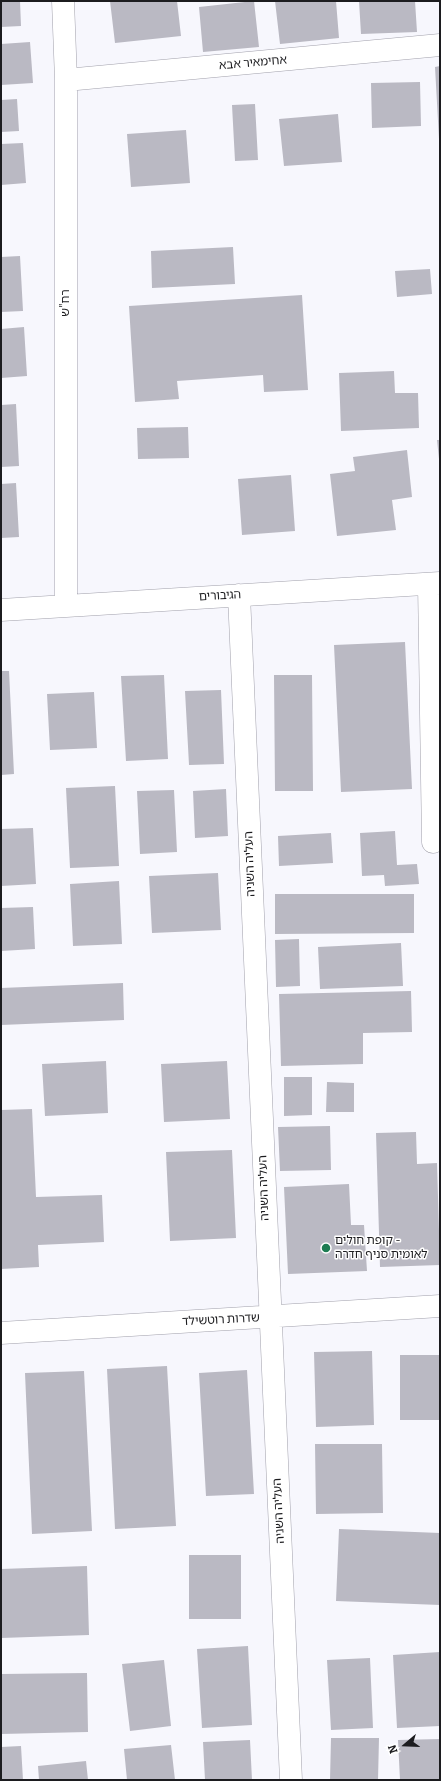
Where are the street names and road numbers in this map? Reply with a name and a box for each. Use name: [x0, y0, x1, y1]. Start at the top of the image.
street label: אחימאיר אבא: [218, 53, 288, 73]
street label: רח"ש: [59, 289, 73, 317]
street label: הגיבורים: [198, 588, 242, 604]
street label: העליה השניה: [242, 831, 258, 897]
street label: העליה השניה: [256, 1155, 272, 1221]
street label: שדרות רוטשילד: [182, 1311, 260, 1329]
street label: העליה השניה: [270, 1478, 288, 1544]

